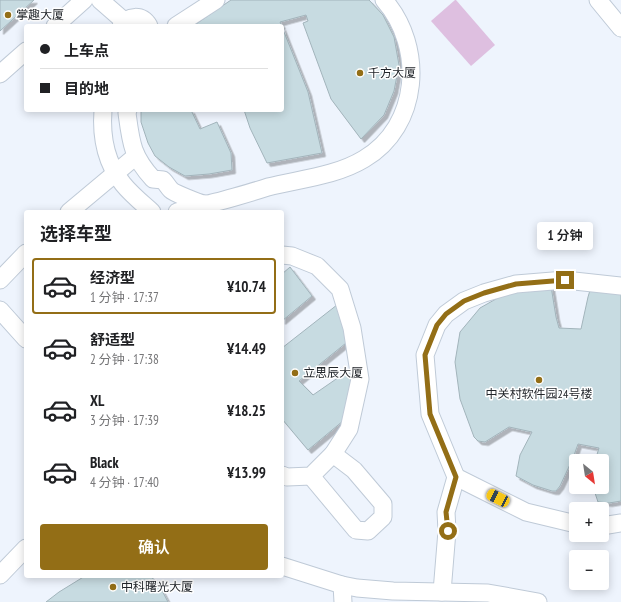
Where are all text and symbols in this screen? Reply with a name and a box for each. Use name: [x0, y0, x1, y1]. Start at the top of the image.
place label: 掌趣大厦: [16, 7, 64, 22]
marker: 掌趣大厦: [3, 10, 13, 20]
text: 上车点: [64, 41, 109, 60]
place label: 千方大厦: [368, 65, 416, 80]
marker: 千方大厦: [355, 68, 365, 78]
text: 目的地: [64, 79, 109, 98]
text: 选择车型: [40, 222, 112, 245]
callout: 1 分钟: [537, 222, 593, 250]
text: 1 分钟: [548, 227, 582, 244]
icon: car: [42, 268, 78, 304]
text: 经济型: [90, 268, 135, 287]
route end: [556, 271, 574, 289]
text: ¥10.74: [227, 277, 266, 296]
text: 1 分钟 · 17:37: [90, 289, 159, 306]
icon: car: [42, 330, 78, 366]
text: 舒适型: [90, 330, 135, 349]
text: ¥14.49: [227, 339, 266, 358]
text: 2 分钟 · 17:38: [90, 351, 159, 368]
place label: 立思辰大厦: [303, 365, 363, 380]
marker: 立思辰大厦: [290, 368, 300, 378]
marker: 中关村软件园24号楼: [534, 375, 544, 385]
place label: 中关村软件园24号楼: [486, 386, 592, 401]
text: XL: [90, 391, 104, 410]
icon: car: [42, 392, 78, 428]
text: ¥18.25: [227, 401, 266, 420]
text: 3 分钟 · 17:39: [90, 412, 159, 429]
text: Black: [90, 453, 119, 472]
icon: car: [42, 454, 78, 490]
north arrow: [569, 454, 609, 494]
map controls: [569, 454, 609, 590]
text: ¥13.99: [227, 463, 266, 482]
text: 4 分钟 · 17:40: [90, 474, 159, 491]
car: [485, 487, 511, 509]
button: +: [569, 502, 609, 542]
route start: [439, 522, 457, 540]
button: 确认: [40, 524, 268, 570]
button: −: [569, 550, 609, 590]
place label: 中科曙光大厦: [121, 579, 193, 594]
marker: 中科曙光大厦: [108, 582, 118, 592]

